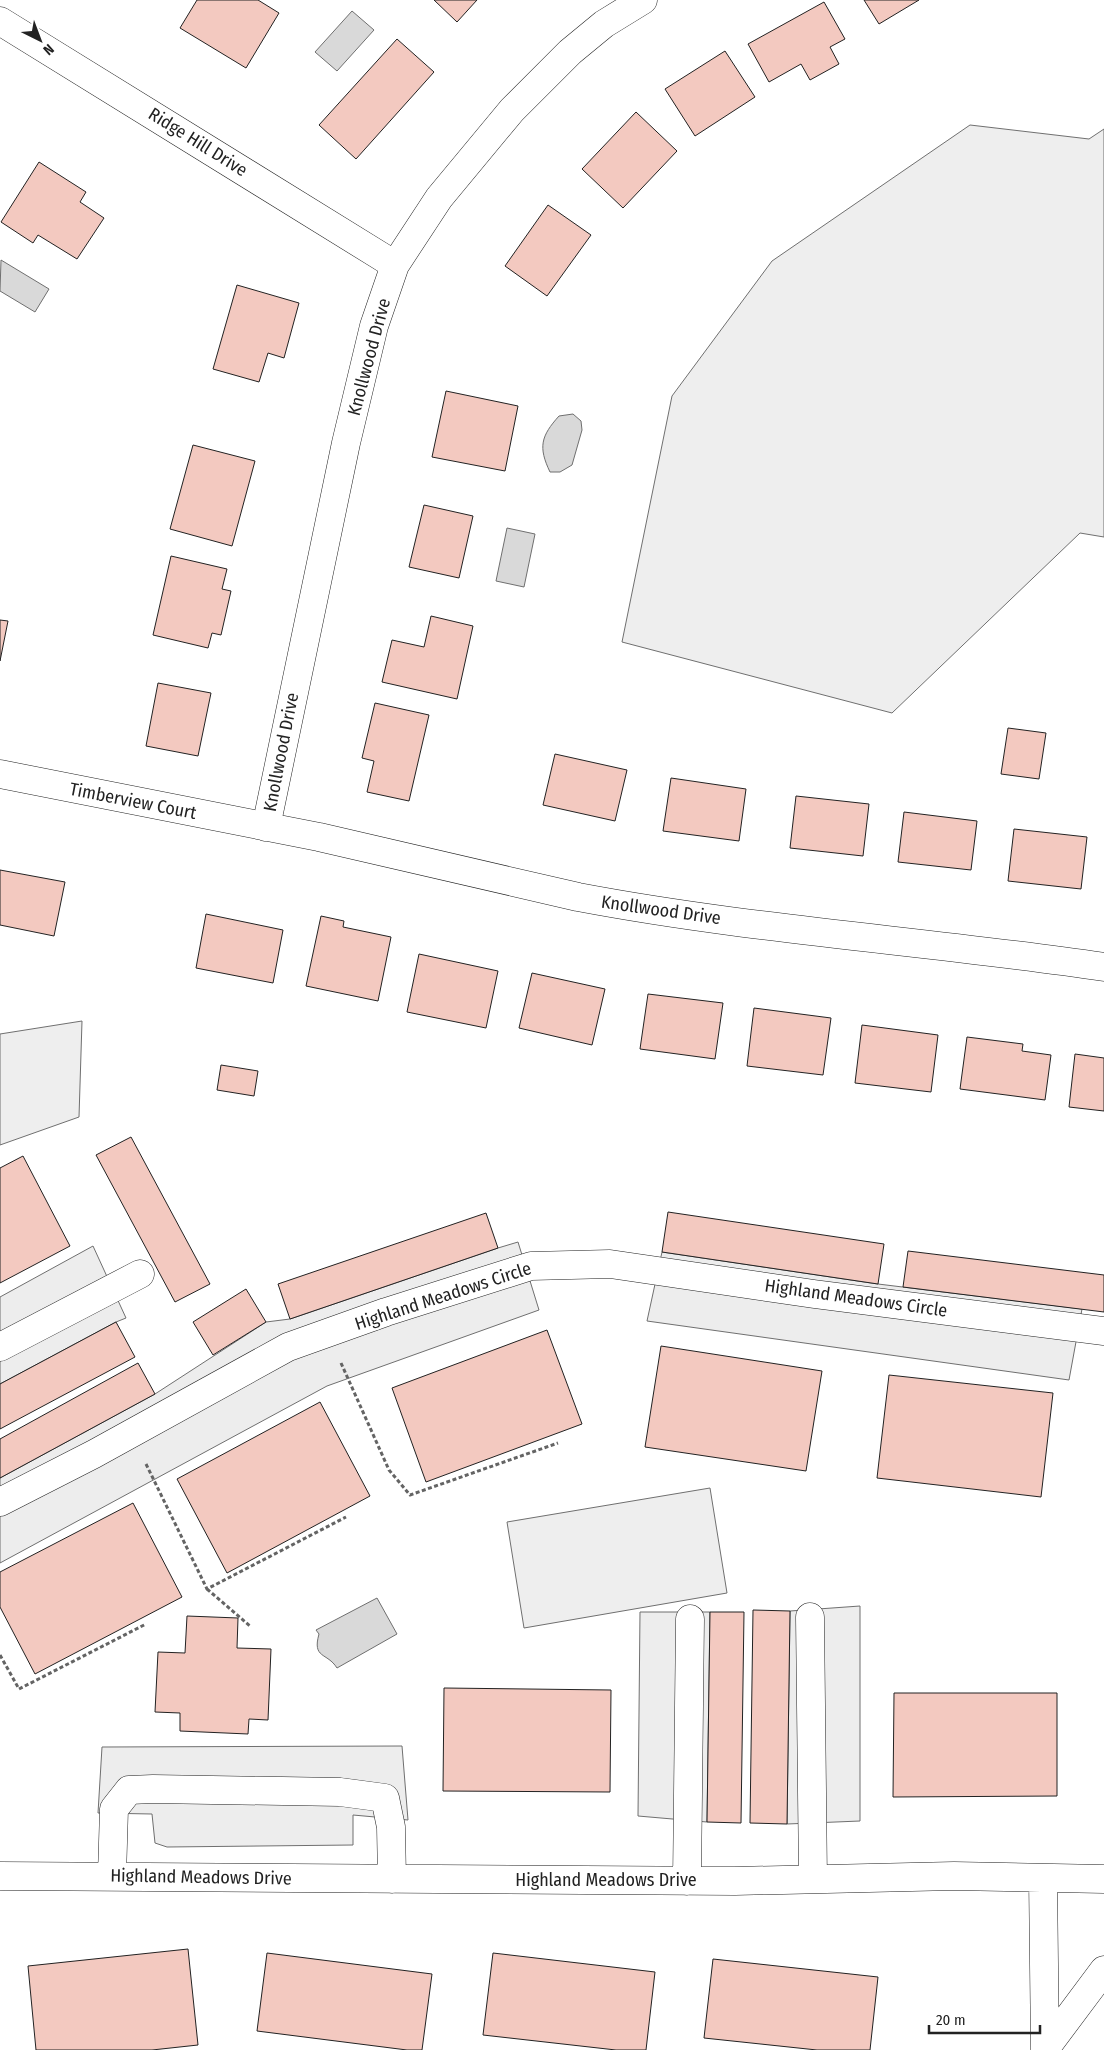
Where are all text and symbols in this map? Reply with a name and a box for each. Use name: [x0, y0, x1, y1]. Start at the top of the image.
north arrow: [15, 15, 65, 65]
text: N: [40, 40, 57, 58]
street label: Ridge Hill Drive: [144, 103, 252, 181]
street label: Knollwood Drive: [343, 296, 395, 418]
street label: Knollwood Drive: [259, 691, 303, 813]
street label: Timberview Court: [68, 778, 198, 824]
street label: Knollwood Drive: [600, 891, 722, 929]
street label: Highland Meadows Circle: [352, 1257, 534, 1335]
street label: Highland Meadows Circle: [763, 1274, 949, 1322]
street label: Highland Meadows Drive: [110, 1864, 292, 1890]
street label: Highland Meadows Drive: [515, 1869, 697, 1891]
scale bar: [929, 2002, 1040, 2034]
text: 20 m: [936, 2011, 966, 2029]

